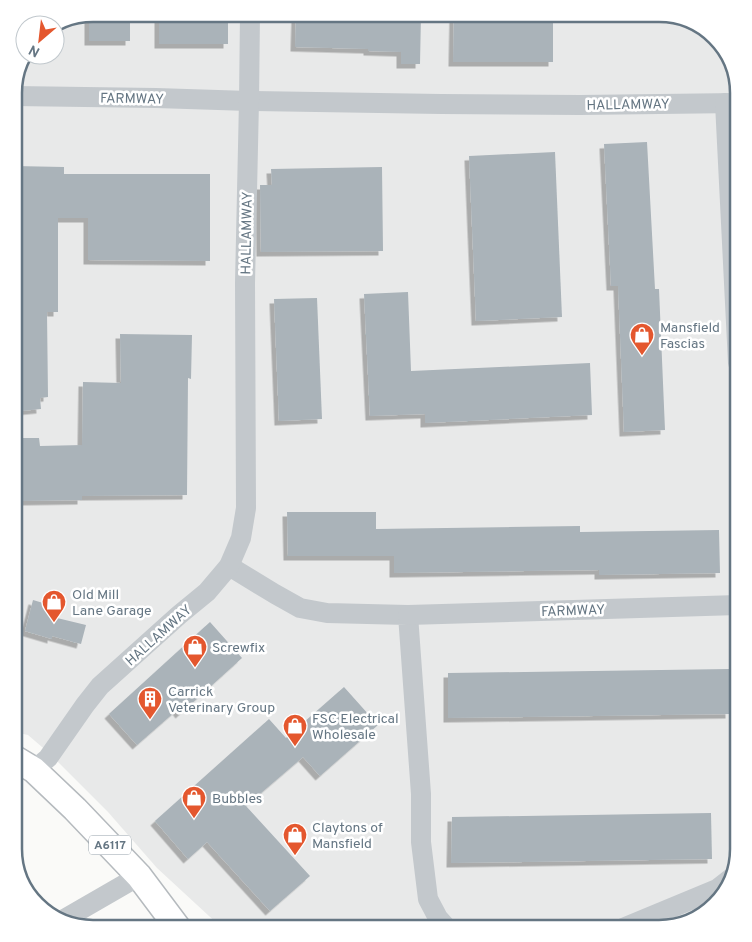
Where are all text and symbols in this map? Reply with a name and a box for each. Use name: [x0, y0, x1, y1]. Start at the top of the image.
north arrow: [15, 15, 65, 65]
text: N: [26, 40, 43, 60]
street label: FARMWAY: [100, 90, 164, 109]
street label: HALLAMWAY: [586, 96, 670, 115]
street label: HALLAMWAY: [238, 191, 257, 275]
place label: Mansfield Fascias: [660, 320, 720, 353]
shop icon: Mansfield Fascias: [629, 322, 655, 356]
place label: Old Mill Lane Garage: [72, 587, 152, 620]
shop icon: Old Mill Lane Garage: [41, 589, 67, 623]
street label: HALLAMWAY: [122, 602, 196, 670]
street label: FARMWAY: [541, 602, 605, 621]
shop icon: Screwfix: [182, 634, 208, 668]
place label: Screwfix: [212, 640, 265, 657]
place label: Carrick Veterinary Group: [168, 684, 275, 717]
building icon: Carrick Veterinary Group: [137, 686, 163, 720]
place label: FSC Electrical Wholesale: [312, 711, 399, 744]
shop icon: FSC Electrical Wholesale: [282, 713, 308, 747]
shop icon: Bubbles: [181, 785, 207, 819]
place label: Bubbles: [212, 791, 262, 808]
place label: Claytons of Mansfield: [312, 820, 383, 853]
shop icon: Claytons of Mansfield: [282, 822, 308, 856]
road number: A6117: [89, 836, 131, 854]

